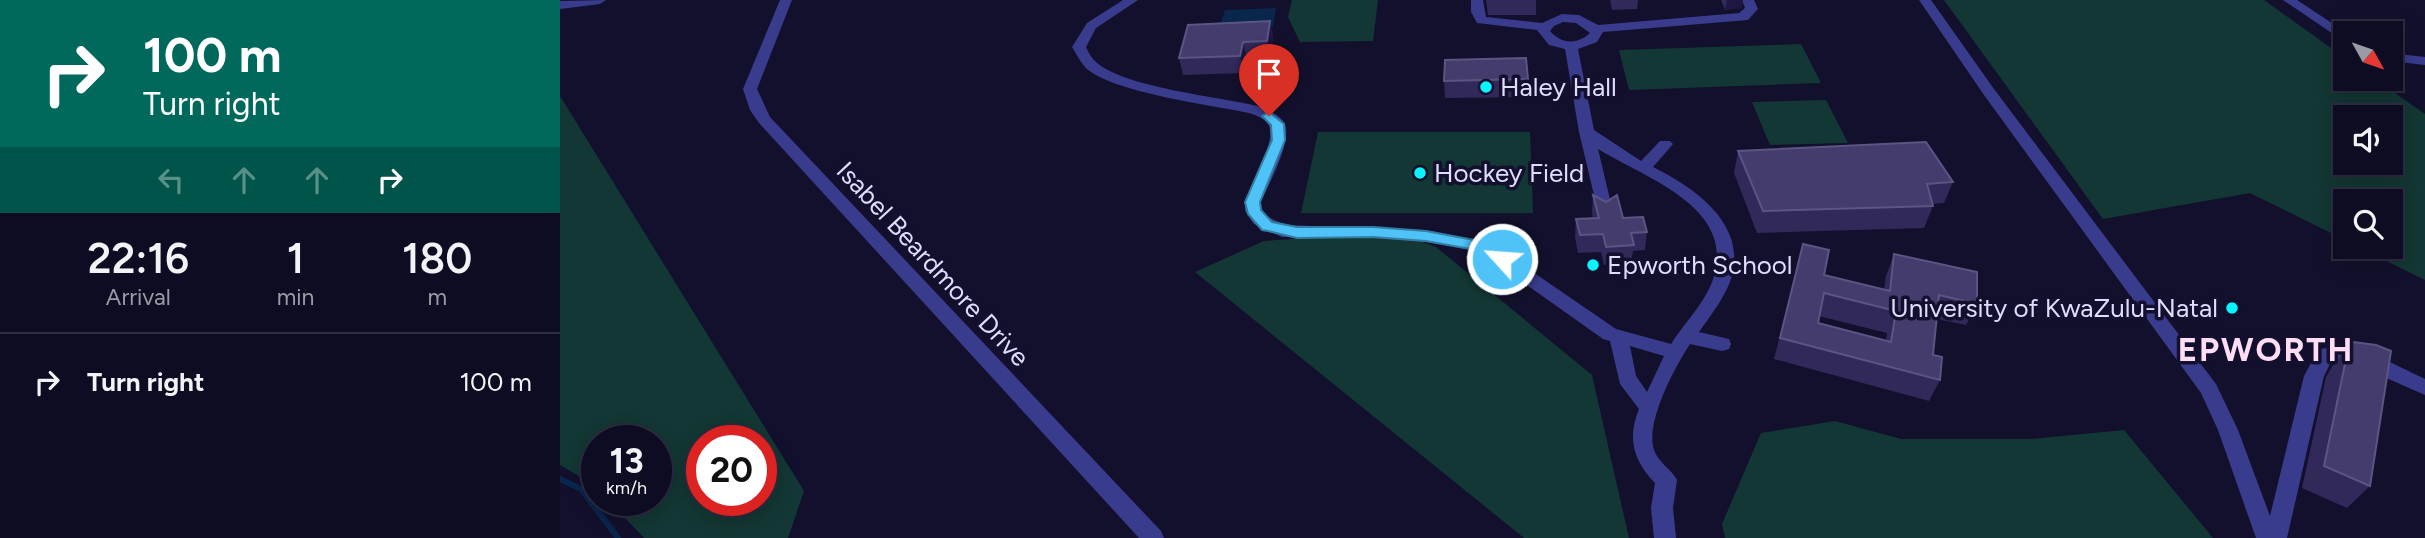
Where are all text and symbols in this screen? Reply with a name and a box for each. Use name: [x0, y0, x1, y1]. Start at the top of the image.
north arrow: [2333, 21, 2403, 91]
map controls: [2333, 21, 2403, 259]
text: 100 m: [143, 25, 282, 84]
icon: right: [28, 28, 119, 119]
pin: [1239, 44, 1299, 116]
icon: arrive: [1250, 55, 1288, 93]
place label: Haley Hall: [1500, 71, 1617, 103]
marker: Haley Hall: [1478, 79, 1494, 95]
text: Turn right: [143, 85, 281, 123]
button: sound: [2333, 105, 2403, 175]
street label: Isabel Beardmore Drive: [830, 155, 1036, 373]
place label: Hockey Field: [1434, 157, 1584, 189]
icon: left: [152, 161, 190, 199]
icon: ahead: [225, 161, 263, 199]
icon: ahead: [298, 161, 336, 199]
icon: right: [371, 161, 409, 199]
marker: Hockey Field: [1412, 165, 1428, 181]
button: search: [2333, 189, 2403, 259]
position arrow: [1465, 222, 1539, 296]
text: 22:16: [88, 233, 189, 284]
text: 1: [287, 233, 304, 284]
text: 180: [402, 233, 472, 284]
place label: Epworth School: [1607, 249, 1793, 281]
marker: Epworth School: [1585, 257, 1601, 273]
text: Arrival: [106, 283, 171, 311]
text: min: [277, 283, 314, 311]
text: m: [427, 283, 447, 311]
place label: University of KwaZulu-Natal: [1890, 292, 2218, 324]
marker: University of KwaZulu-Natal: [2224, 300, 2240, 316]
district label: EPWORTH: [2178, 330, 2354, 369]
icon: right: [28, 363, 66, 401]
text: Turn right: [87, 366, 204, 398]
text: 100 m: [459, 366, 532, 398]
speed limit sign: 20: [686, 425, 777, 516]
text: 13: [609, 440, 644, 482]
text: km/h: [606, 477, 647, 499]

